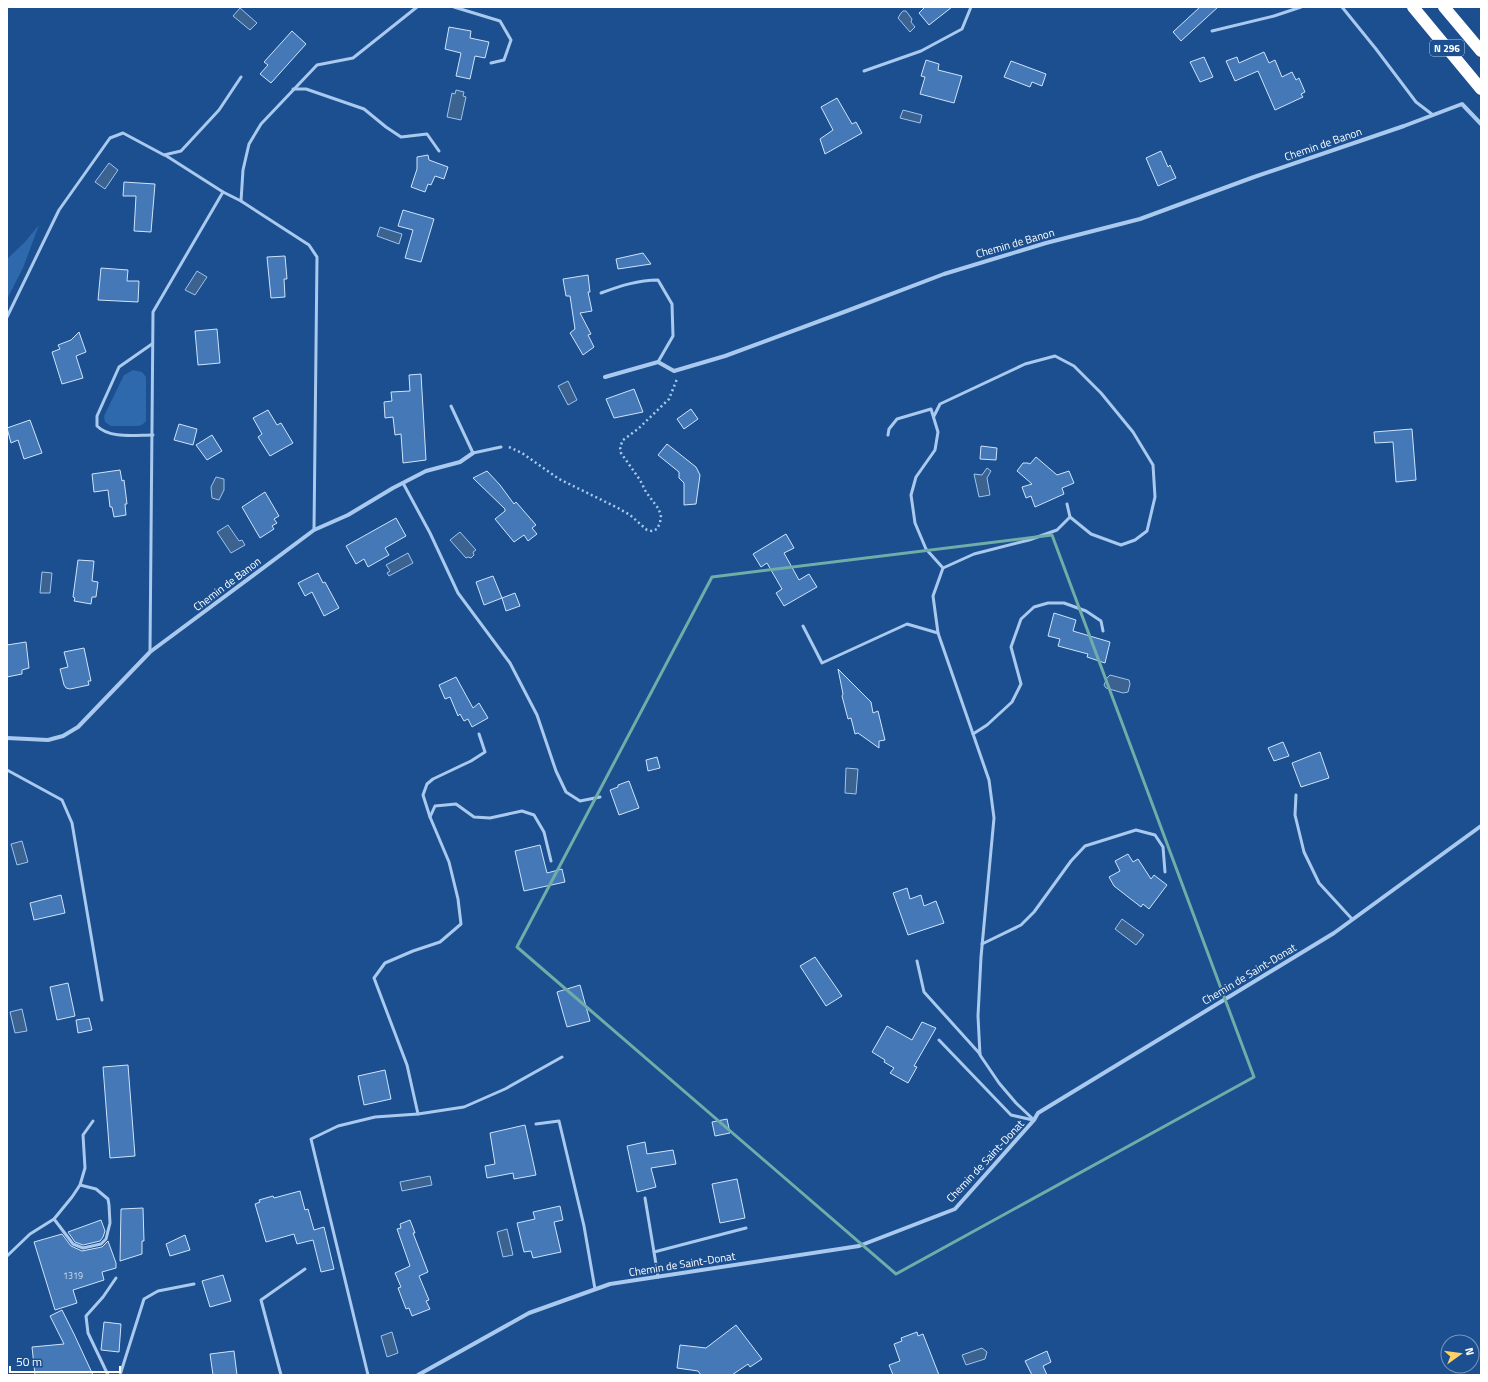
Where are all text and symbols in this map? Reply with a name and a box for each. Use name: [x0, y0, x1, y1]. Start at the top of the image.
road number: N 296: [1430, 40, 1464, 56]
street label: Chemin de Banon: [1282, 123, 1364, 165]
street label: Chemin de Banon: [974, 224, 1056, 262]
street label: Chemin de Banon: [190, 553, 264, 615]
street label: Chemin de Saint-Donat: [1199, 939, 1299, 1009]
street label: Chemin de Saint-Donat: [942, 1116, 1028, 1206]
street label: Chemin de Saint-Donat: [628, 1248, 736, 1280]
house number: 1319: [63, 1269, 83, 1282]
north arrow: [1440, 1334, 1480, 1374]
text: N: [1461, 1346, 1478, 1357]
scale bar: [10, 1348, 120, 1374]
text: 50 m: [16, 1352, 42, 1371]

